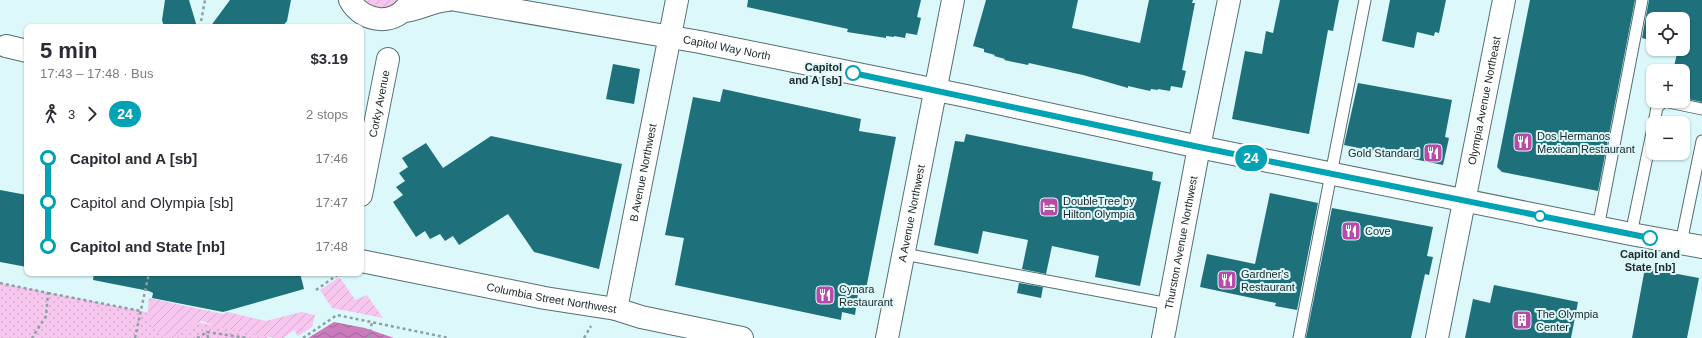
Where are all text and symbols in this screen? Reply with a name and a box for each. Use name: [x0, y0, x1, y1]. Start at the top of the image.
map controls: [1646, 12, 1690, 160]
button: locate: [1646, 12, 1690, 56]
street label: Capitol Way North: [682, 33, 772, 62]
street label: Olympia Avenue Northeast: [1465, 35, 1503, 166]
text: 5 min: [40, 38, 97, 63]
text: $3.19: [310, 50, 348, 67]
place label: Capitol and A [sb]: [789, 61, 842, 86]
button: +: [1646, 64, 1690, 108]
marker: Capitol and A [sb]: [845, 65, 861, 81]
text: 17:43 – 17:48 · Bus: [40, 66, 153, 81]
street label: Corky Avenue: [367, 69, 392, 138]
icon: walk: [40, 103, 62, 125]
icon: forward: [81, 103, 103, 125]
text: 24: [117, 106, 133, 122]
text: 3: [68, 107, 75, 122]
text: 2 stops: [306, 107, 348, 122]
button: −: [1646, 116, 1690, 160]
street label: B Avenue Northwest: [627, 123, 658, 223]
place label: Dos Hermanos Mexican Restaurant: [1537, 130, 1635, 155]
restaurant icon: Dos Hermanos Mexican Restaurant: [1512, 131, 1534, 153]
restaurant icon: Gold Standard: [1422, 142, 1444, 164]
line badge: 24: [1233, 145, 1269, 171]
place label: Gold Standard: [1348, 147, 1419, 159]
text: Capitol and A [sb]: [70, 150, 197, 167]
text: 24: [1243, 150, 1259, 166]
text: 17:46: [315, 151, 348, 166]
street label: A Avenue Northwest: [896, 164, 927, 263]
street label: Thurston Avenue Northwest: [1163, 175, 1199, 310]
text: Capitol and Olympia [sb]: [70, 194, 233, 211]
text: 17:47: [315, 195, 348, 210]
place label: DoubleTree by Hilton Olympia: [1063, 195, 1135, 220]
hotel icon: DoubleTree by Hilton Olympia: [1038, 196, 1060, 218]
unlabelled marker: [1534, 210, 1546, 222]
restaurant icon: Cove: [1340, 220, 1362, 242]
place label: Cove: [1365, 225, 1391, 237]
marker: Capitol and State [nb]: [1642, 230, 1658, 246]
text: Capitol and State [nb]: [70, 238, 225, 255]
text: 17:48: [315, 239, 348, 254]
place label: Capitol and State [nb]: [1620, 248, 1680, 273]
place label: Gardner's Restaurant: [1241, 268, 1295, 293]
restaurant icon: Gardner's Restaurant: [1216, 269, 1238, 291]
street label: Columbia Street Northwest: [485, 280, 617, 315]
place label: Cynara Restaurant: [839, 283, 893, 308]
restaurant icon: Cynara Restaurant: [814, 284, 836, 306]
place label: The Olympia Center: [1536, 308, 1599, 333]
building icon: The Olympia Center: [1511, 309, 1533, 331]

